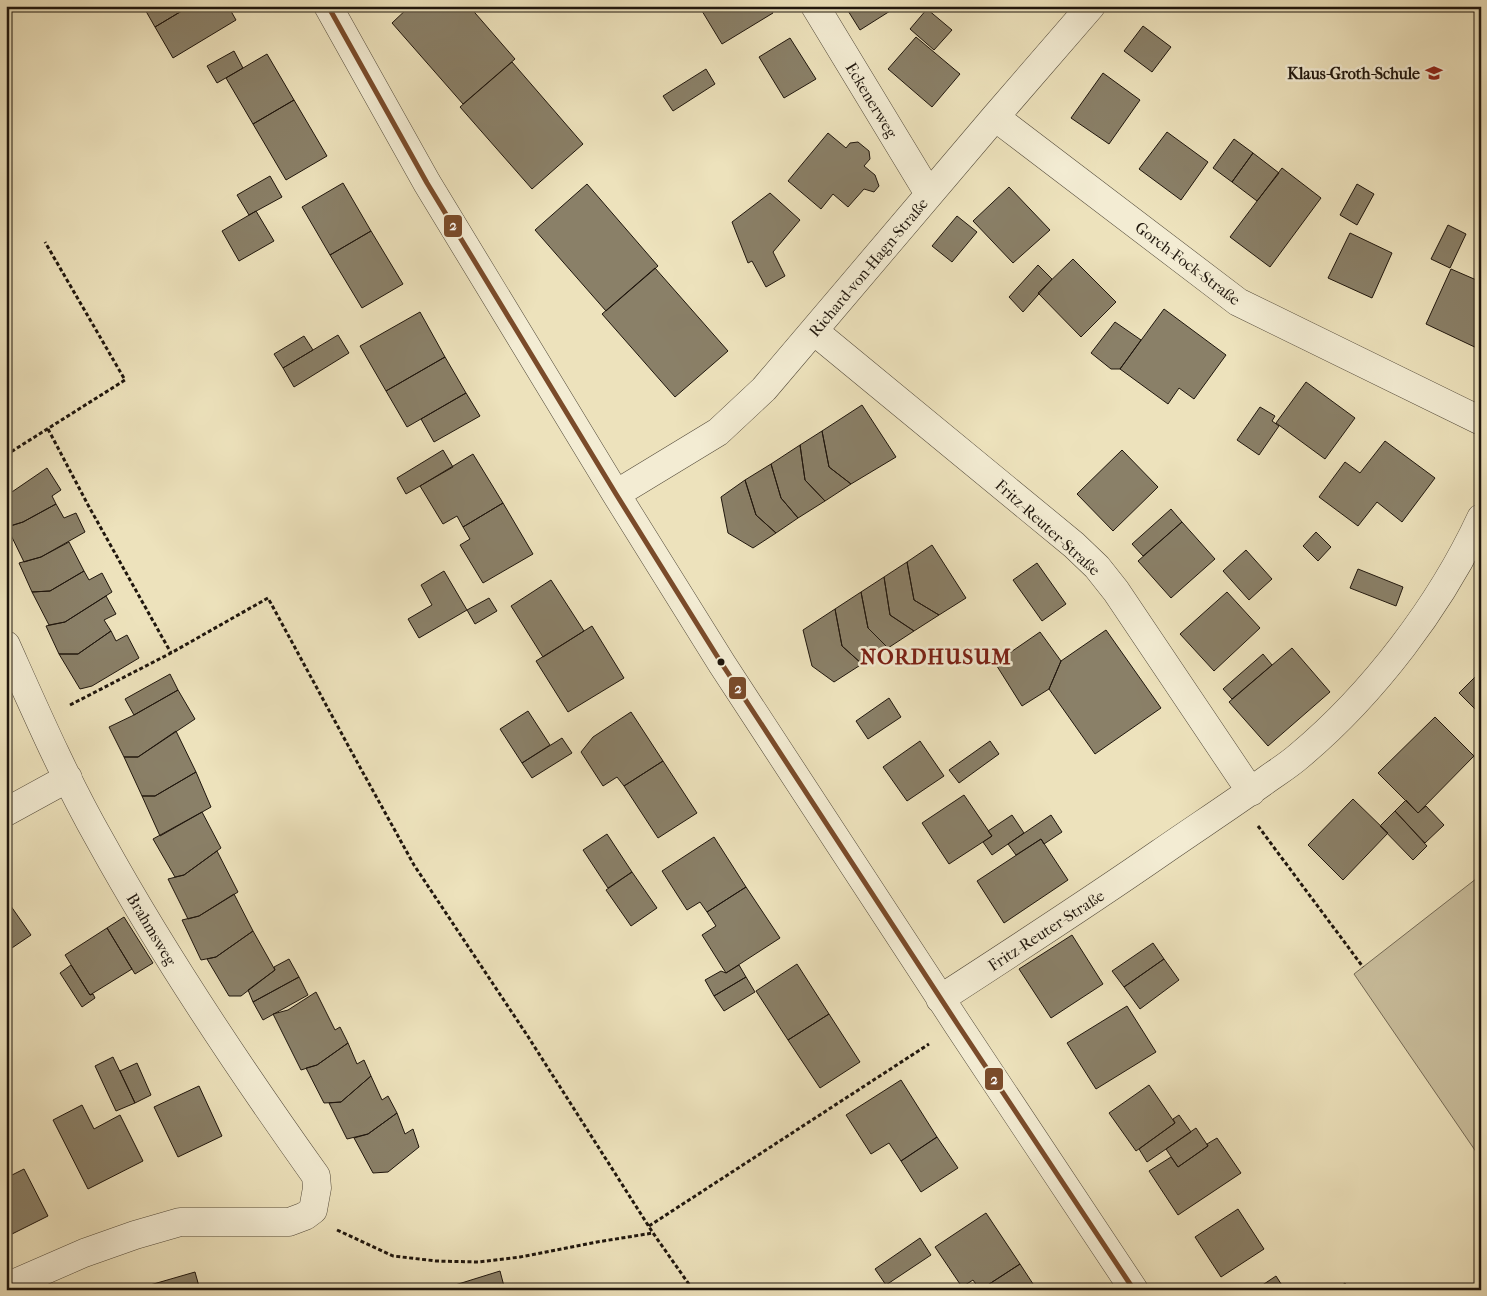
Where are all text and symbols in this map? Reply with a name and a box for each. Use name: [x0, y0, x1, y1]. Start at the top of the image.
street label: Eckenerweg: [842, 59, 902, 142]
school or university icon: Klaus-Groth-Schule: [1424, 63, 1444, 83]
place label: Klaus-Groth-Schule: [1287, 64, 1420, 83]
street label: Richard-von-Hagn-Straße: [805, 194, 932, 341]
line badge: 2: [443, 214, 463, 238]
text: 2: [449, 217, 457, 234]
street label: Gorch-Fock-Straße: [1131, 218, 1244, 309]
street label: Fritz-Reuter-Straße: [991, 475, 1104, 580]
district label: NORDHUSUM: [860, 645, 1012, 669]
unlabelled marker: [716, 657, 726, 667]
line badge: 2: [728, 676, 747, 700]
text: 2: [734, 680, 742, 697]
street label: Fritz-Reuter-Straße: [985, 886, 1108, 975]
street label: Brahmsweg: [123, 890, 181, 969]
line badge: 2: [984, 1067, 1004, 1091]
text: 2: [990, 1071, 998, 1088]

